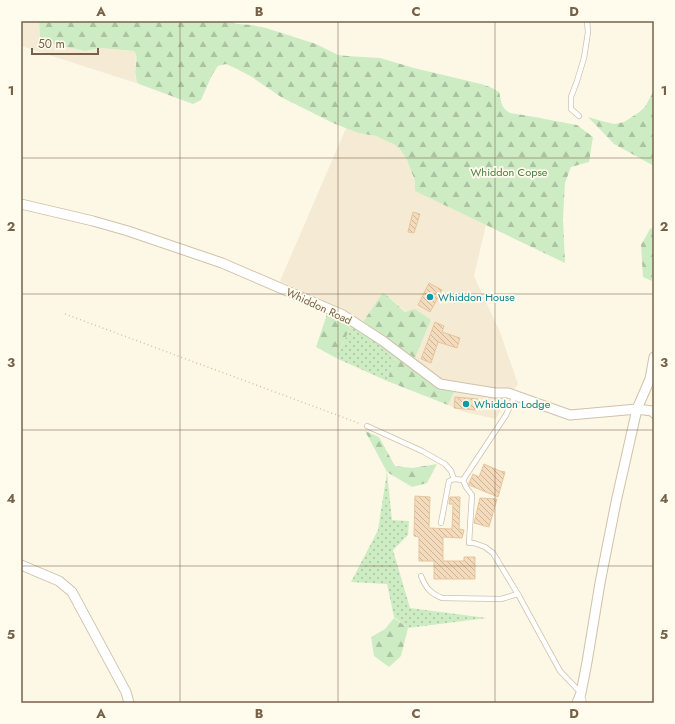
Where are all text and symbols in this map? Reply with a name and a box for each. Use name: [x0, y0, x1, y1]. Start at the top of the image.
text: A: [95, 2, 106, 21]
text: B: [255, 2, 264, 21]
text: C: [411, 2, 421, 21]
text: D: [569, 2, 579, 21]
scale bar: [32, 30, 98, 56]
text: 50 m: [38, 35, 65, 53]
text: 1: [8, 81, 14, 100]
text: 1: [661, 81, 667, 100]
park label: Whiddon Copse: [470, 164, 548, 180]
text: 2: [7, 217, 15, 236]
text: 2: [660, 217, 668, 236]
street label: Whiddon Road: [284, 284, 354, 328]
place label: Whiddon House: [438, 289, 515, 305]
marker: Whiddon House: [425, 292, 435, 302]
text: 3: [7, 353, 15, 372]
text: 3: [660, 353, 668, 372]
place label: Whiddon Lodge: [474, 396, 551, 412]
marker: Whiddon Lodge: [461, 399, 471, 409]
text: 4: [6, 489, 16, 508]
text: 4: [659, 489, 669, 508]
text: 5: [7, 625, 15, 644]
text: 5: [660, 625, 668, 644]
text: A: [95, 704, 106, 723]
text: B: [255, 704, 264, 723]
text: C: [411, 704, 421, 723]
text: D: [569, 704, 579, 723]

